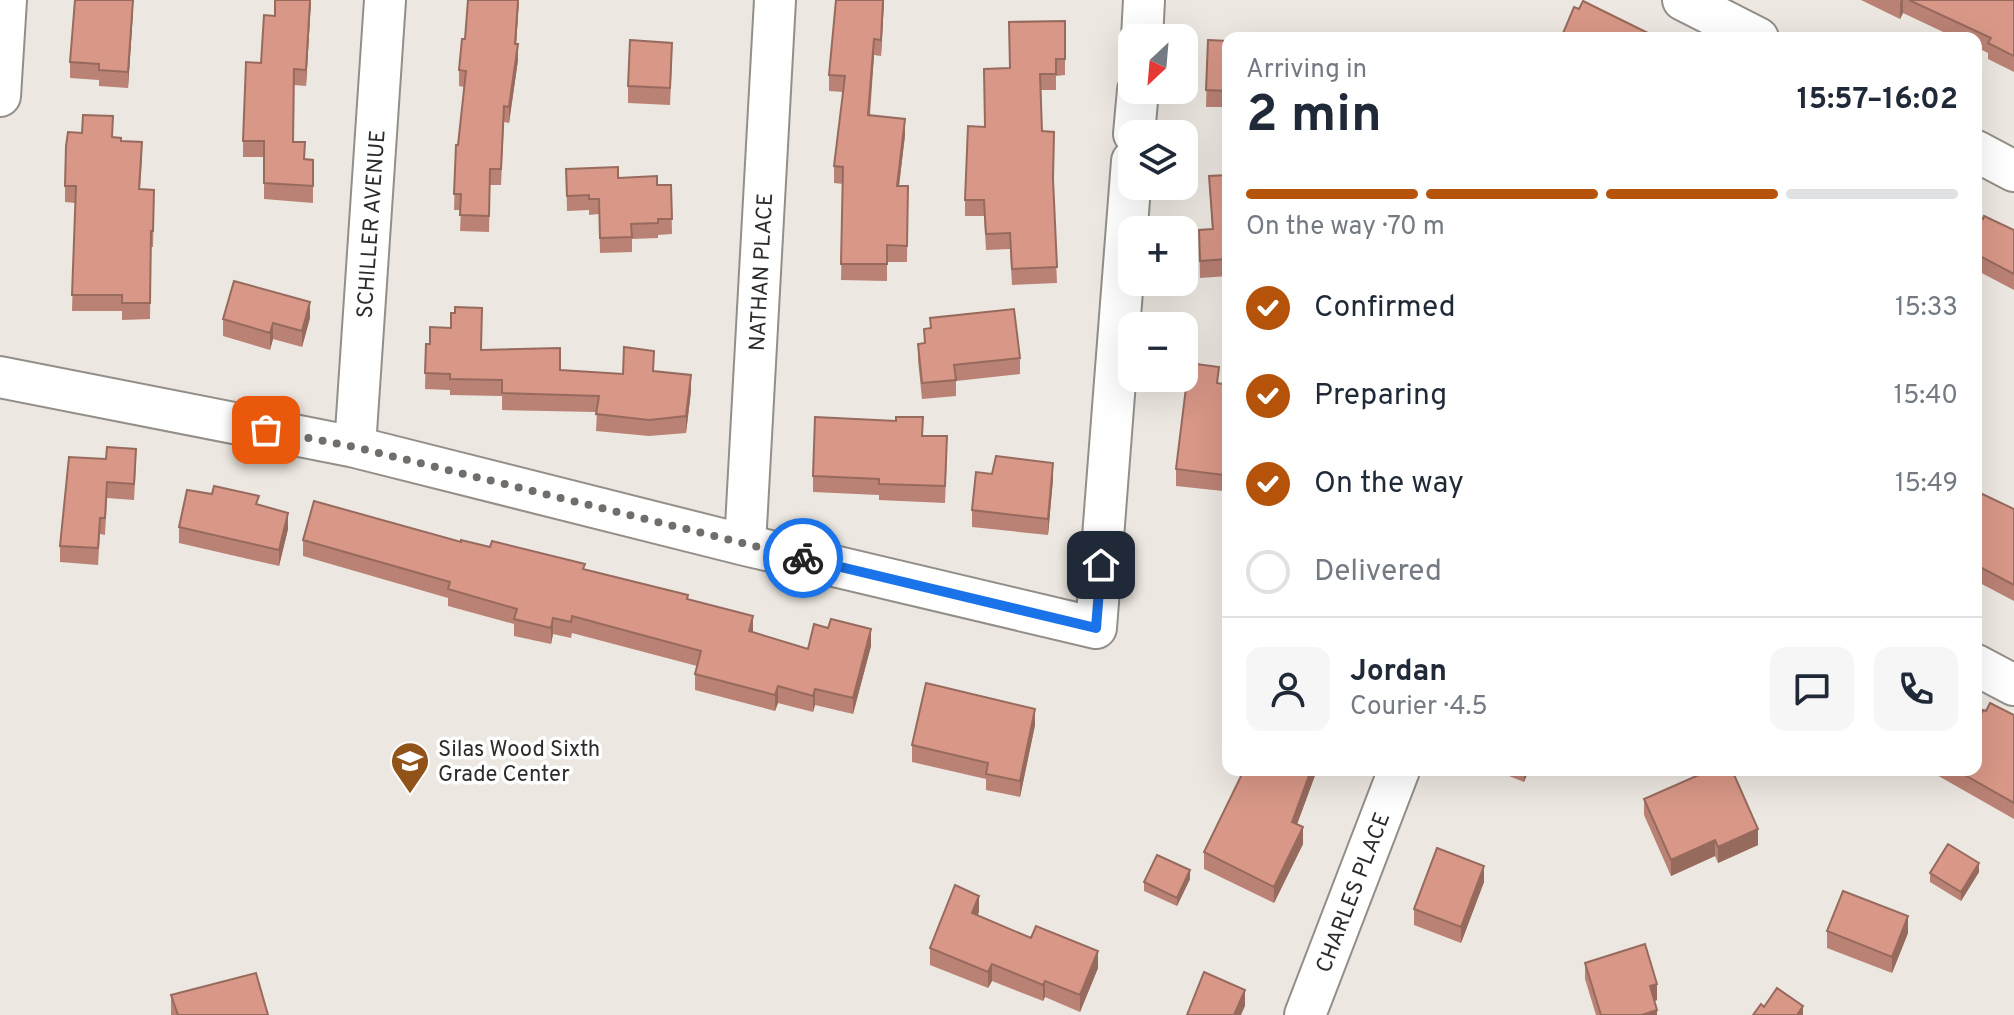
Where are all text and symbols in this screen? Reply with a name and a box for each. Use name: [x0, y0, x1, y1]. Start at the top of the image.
north arrow: [1118, 24, 1198, 104]
map controls: [1118, 24, 1198, 392]
text: Arriving in: [1246, 54, 1367, 87]
text: 15:57–16:02: [1797, 82, 1958, 119]
text: 2 min: [1246, 84, 1382, 150]
button: layers: [1118, 120, 1198, 200]
street label: SCHILLER AVENUE: [352, 129, 393, 319]
street label: NATHAN PLACE: [745, 192, 780, 352]
text: On the way · 70 m: [1246, 211, 1445, 244]
button: +: [1118, 216, 1198, 296]
icon: check: [1246, 286, 1290, 330]
text: Confirmed: [1314, 290, 1456, 327]
text: 15:33: [1895, 292, 1958, 325]
button: −: [1118, 312, 1198, 392]
icon: check: [1246, 374, 1290, 418]
text: Preparing: [1314, 378, 1447, 415]
text: 15:40: [1893, 380, 1958, 413]
pin: [232, 396, 300, 464]
icon: bag: [244, 408, 288, 452]
icon: check: [1246, 462, 1290, 506]
text: On the way: [1314, 466, 1464, 503]
text: 15:49: [1895, 468, 1958, 501]
courier: [763, 518, 843, 598]
pin: [1067, 531, 1135, 599]
icon: bike: [781, 536, 825, 580]
icon: home: [1079, 543, 1123, 587]
text: Delivered: [1314, 554, 1442, 591]
button: person: [1246, 647, 1330, 731]
button: chat: [1770, 647, 1854, 731]
button: phone: [1874, 647, 1958, 731]
text: Jordan: [1350, 654, 1447, 691]
text: Courier · 4.5: [1350, 691, 1488, 724]
place label: Silas Wood Sixth Grade Center: [438, 737, 600, 789]
school or university icon: Silas Wood Sixth Grade Center: [389, 740, 431, 795]
street label: CHARLES PLACE: [1311, 809, 1397, 977]

